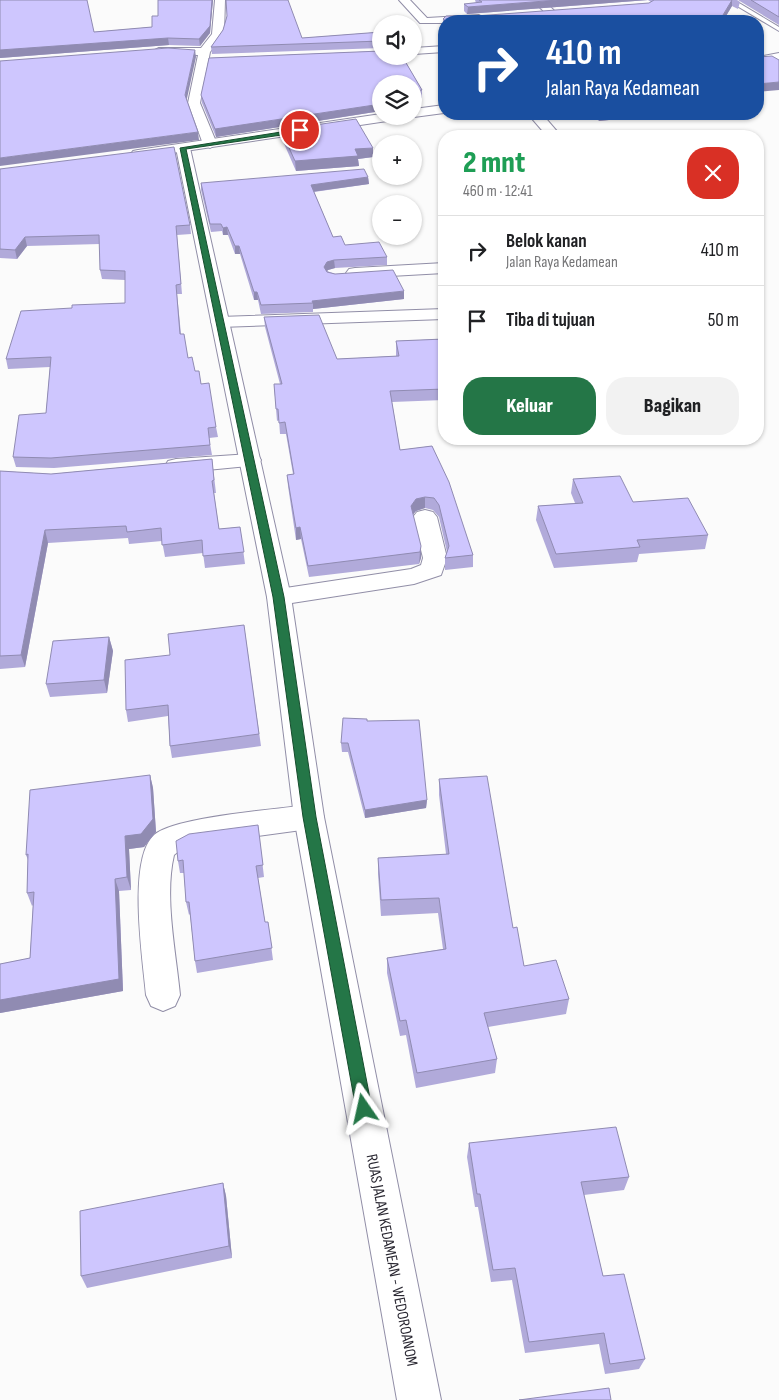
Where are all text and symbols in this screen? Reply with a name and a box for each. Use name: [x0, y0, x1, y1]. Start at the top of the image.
map controls: [372, 15, 422, 245]
button: sound: [372, 15, 422, 65]
text: 410 m: [546, 32, 621, 75]
icon: right: [463, 35, 528, 100]
button: layers: [372, 75, 422, 125]
text: Jalan Raya Kedamean: [546, 75, 700, 102]
pin: [279, 109, 321, 151]
icon: arrive: [286, 116, 314, 144]
button: +: [372, 135, 422, 185]
text: 2 mnt: [463, 145, 525, 181]
button: close: [687, 147, 739, 199]
text: 460 m · 12:41: [463, 182, 533, 201]
button: −: [372, 195, 422, 245]
text: Belok kanan: [506, 230, 587, 253]
icon: right: [463, 237, 491, 265]
text: 410 m: [701, 239, 739, 262]
text: Jalan Raya Kedamean: [506, 253, 618, 272]
icon: arrive: [463, 307, 491, 335]
text: Tiba di tujuan: [506, 309, 595, 332]
text: 50 m: [708, 309, 739, 332]
button: Keluar: [463, 377, 596, 435]
button: Bagikan: [606, 377, 739, 435]
position arrow: [337, 1082, 389, 1134]
street label: RUAS JALAN KEDAMEAN - WEDOROANOM: [362, 1153, 421, 1368]

